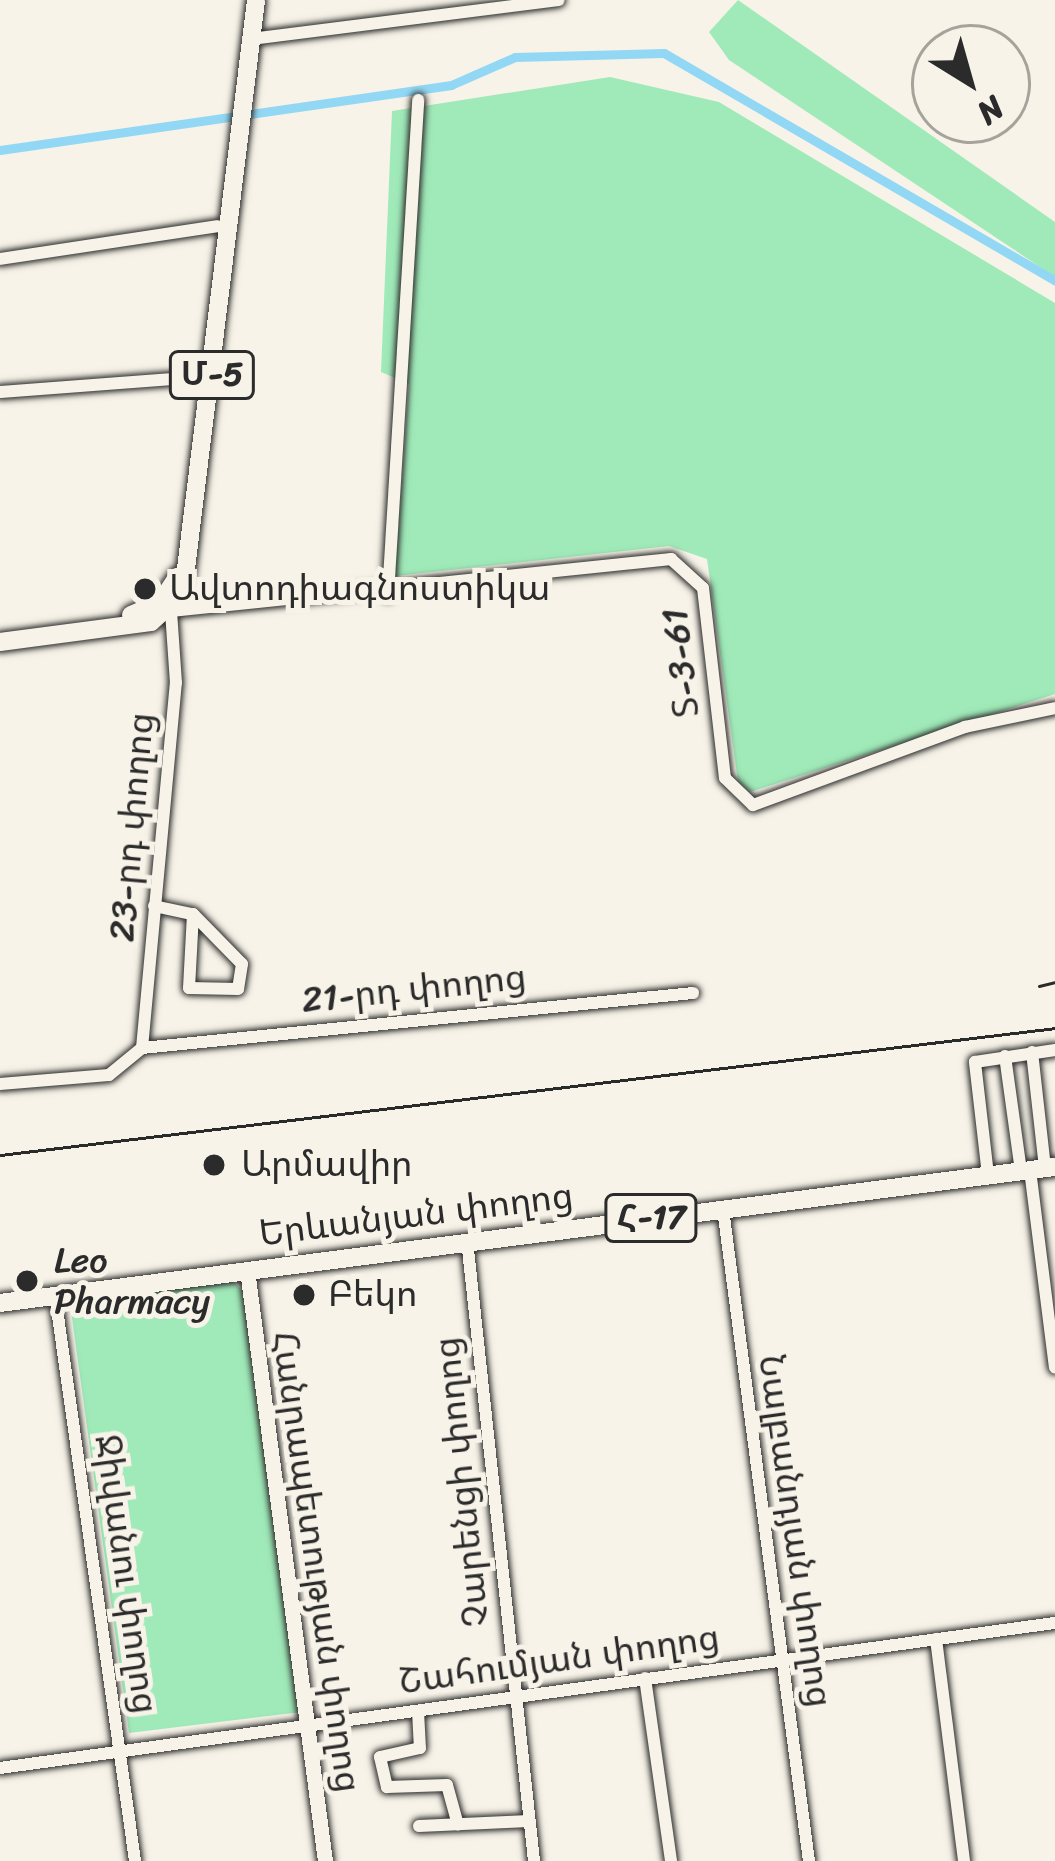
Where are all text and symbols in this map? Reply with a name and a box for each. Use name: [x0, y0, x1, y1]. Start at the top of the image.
north arrow: [911, 24, 1031, 144]
text: N: [964, 80, 1017, 140]
road number: Մ-5: [167, 348, 257, 402]
place label: Ավտոդիագնոստիկա: [169, 567, 550, 611]
marker: Ավտոդիագնոստիկա: [132, 576, 158, 602]
street label: Տ-3-61: [653, 606, 709, 720]
street label: 23-րդ փողոց: [100, 711, 164, 943]
street label: 21-րդ փողոց: [300, 956, 528, 1022]
place label: Արմավիր: [241, 1143, 413, 1187]
marker: Արմավիր: [198, 1149, 230, 1181]
street label: Երևանյան փողոց: [256, 1174, 576, 1256]
road number: Հ-17: [603, 1191, 699, 1245]
place label: Leo Pharmacy: [54, 1238, 210, 1323]
marker: Leo Pharmacy: [11, 1265, 43, 1297]
place label: Բեկո: [328, 1273, 418, 1317]
marker: Բեկո: [291, 1282, 317, 1308]
street label: Հանրապետության փողոց: [262, 1329, 370, 1795]
street label: Չարենցի փողոց: [425, 1335, 499, 1629]
street label: Նալբանդյան փողոց: [749, 1352, 841, 1710]
street label: Ջիվանու փողոց: [85, 1432, 167, 1716]
street label: Շահումյան փողոց: [396, 1616, 722, 1704]

